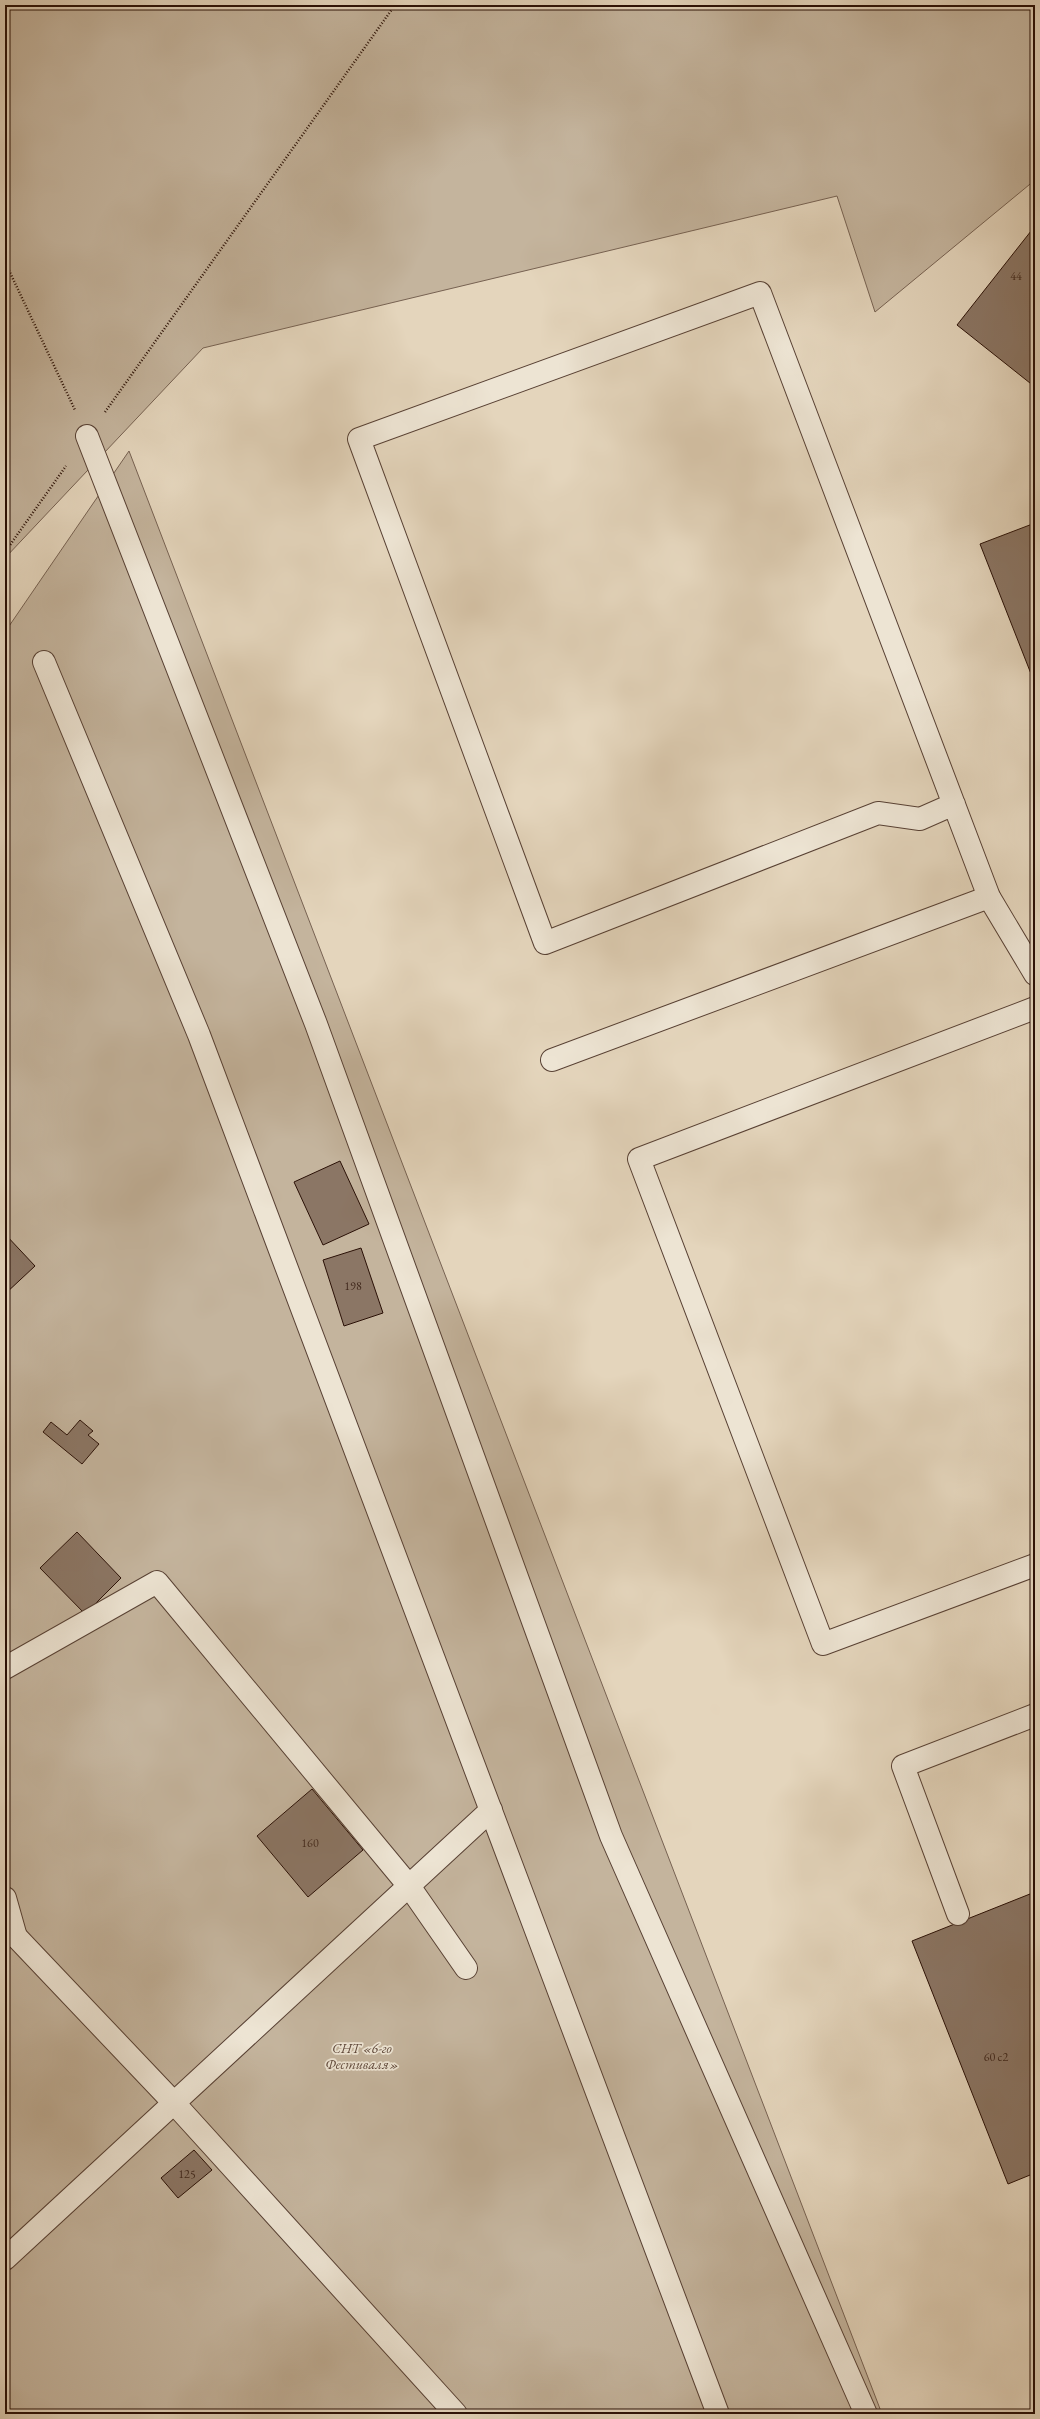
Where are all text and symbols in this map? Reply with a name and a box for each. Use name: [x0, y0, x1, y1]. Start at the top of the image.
house number: 44: [1010, 268, 1022, 284]
house number: 198: [344, 1278, 362, 1294]
house number: 160: [301, 1835, 319, 1851]
park label: СНТ «6-го Фестиваля»: [325, 2039, 399, 2073]
house number: 60 с2: [984, 2049, 1009, 2065]
house number: 125: [178, 2166, 196, 2182]

